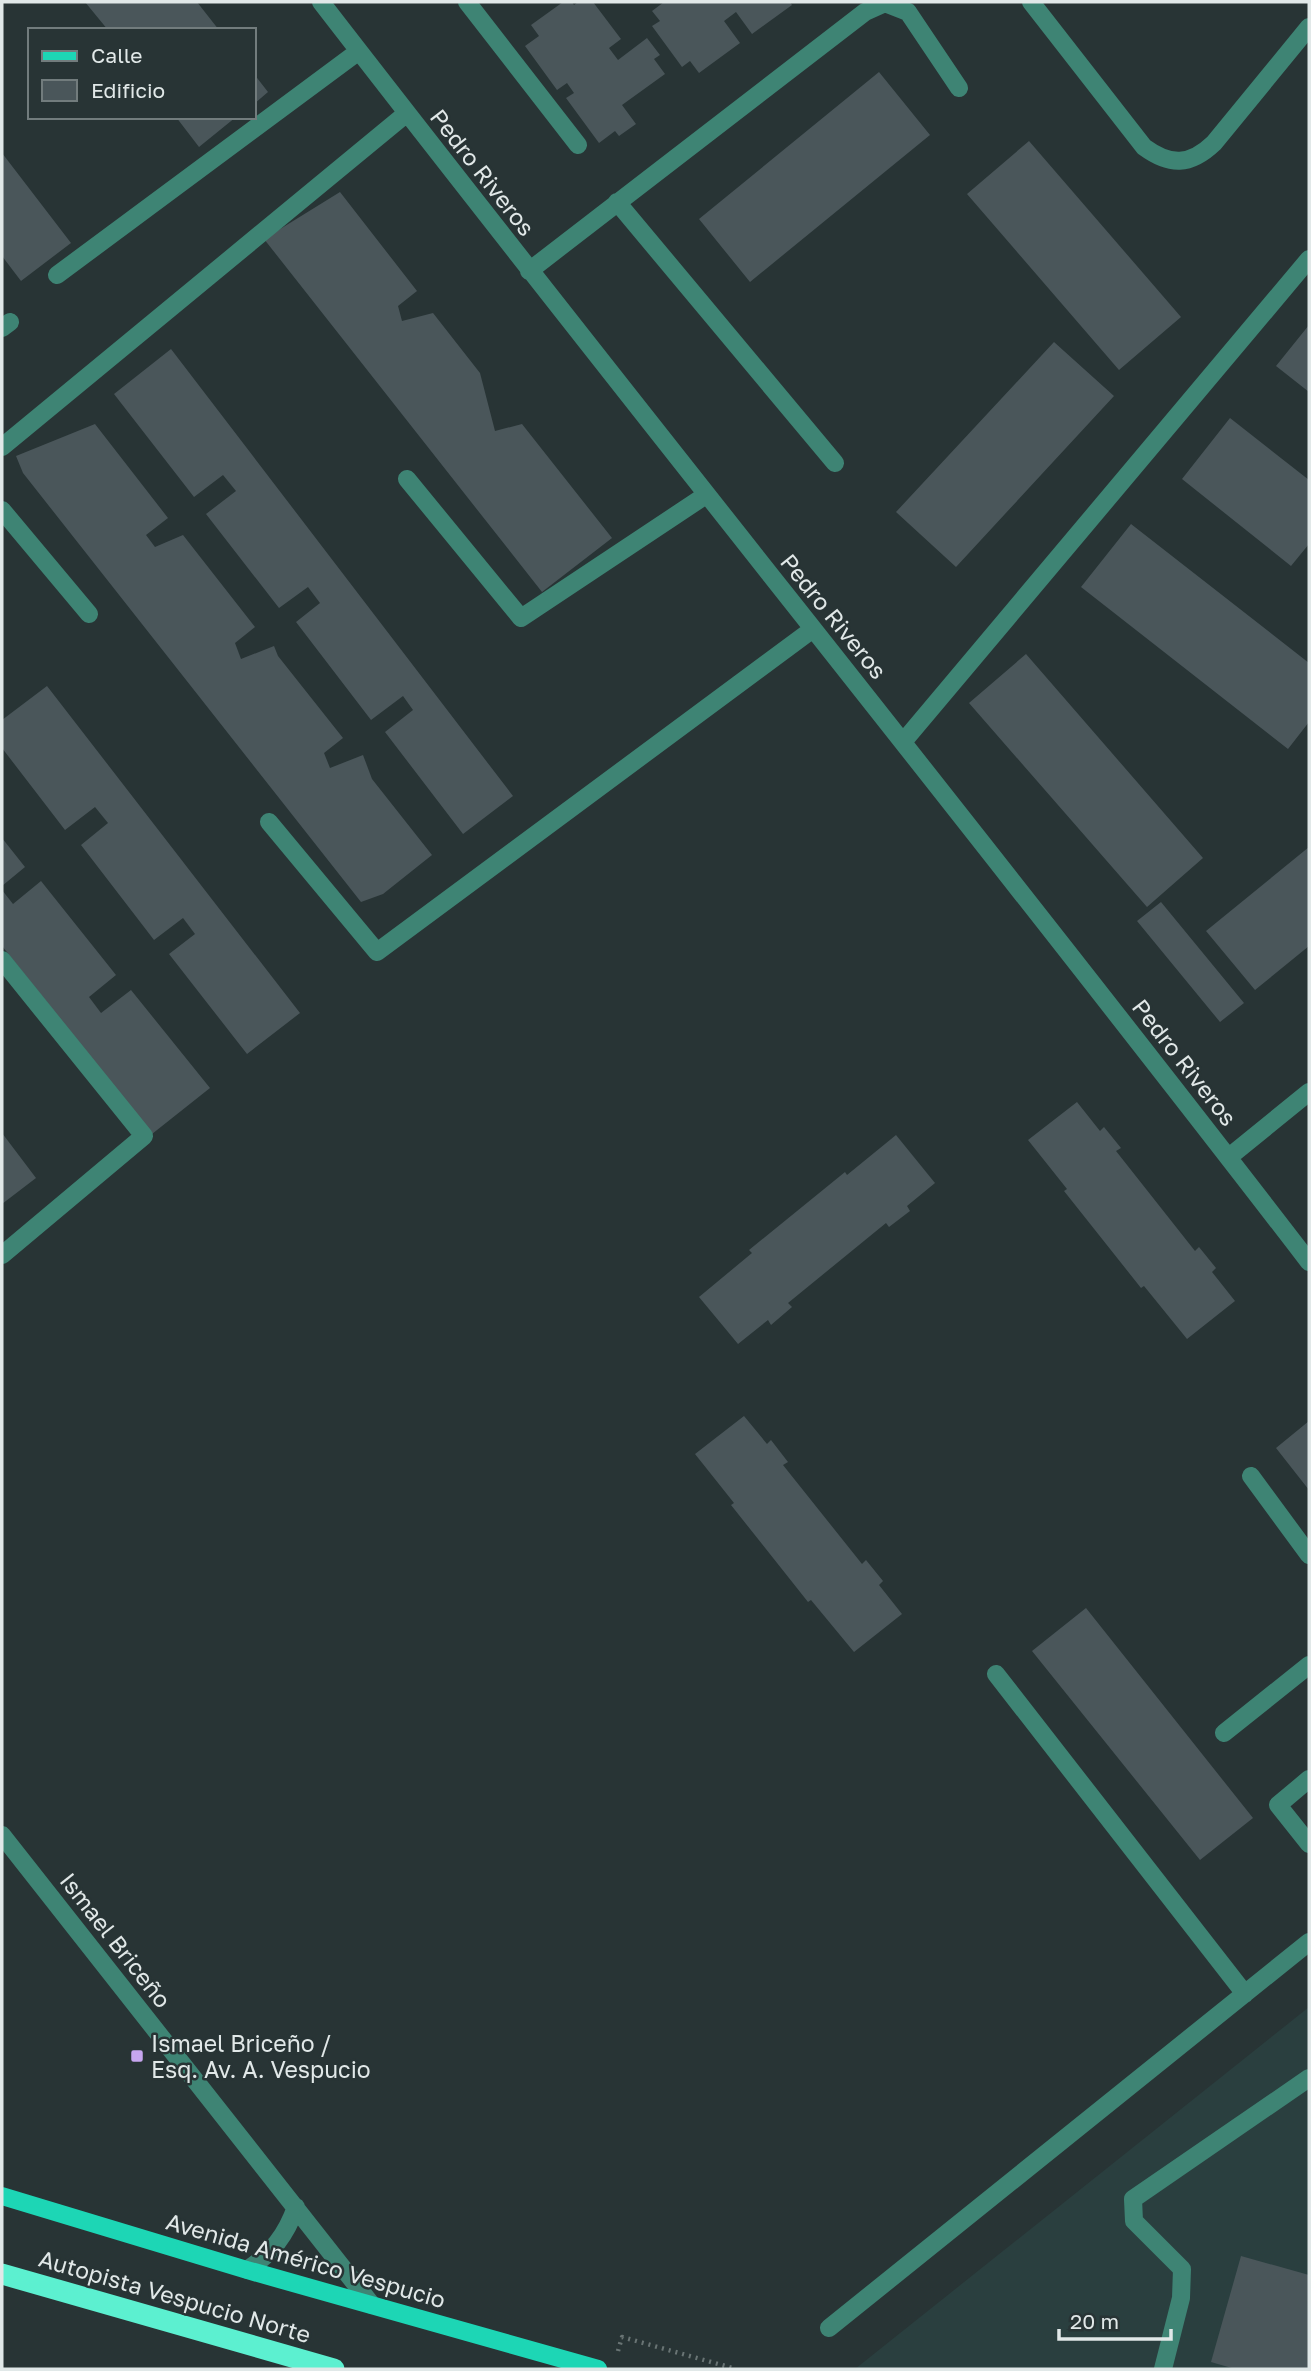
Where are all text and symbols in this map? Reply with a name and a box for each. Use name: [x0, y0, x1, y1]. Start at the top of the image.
legend: [28, 28, 256, 119]
text: Calle: [91, 42, 143, 68]
text: Edificio: [91, 77, 165, 103]
street label: Pedro Riveros: [425, 103, 541, 241]
street label: Pedro Riveros: [775, 548, 893, 684]
street label: Pedro Riveros: [1127, 993, 1243, 1131]
street label: Ismael Briceño: [55, 1867, 177, 2013]
place label: Ismael Briceño / Esq. Av. A. Vespucio: [151, 2029, 371, 2083]
marker: Ismael Briceño / Esq. Av. A. Vespucio: [129, 2048, 145, 2064]
street label: Avenida Américo Vespucio: [163, 2207, 449, 2313]
street label: Autopista Vespucio Norte: [36, 2244, 314, 2348]
scale bar: [1059, 2298, 1171, 2342]
text: 20 m: [1070, 2308, 1119, 2334]

